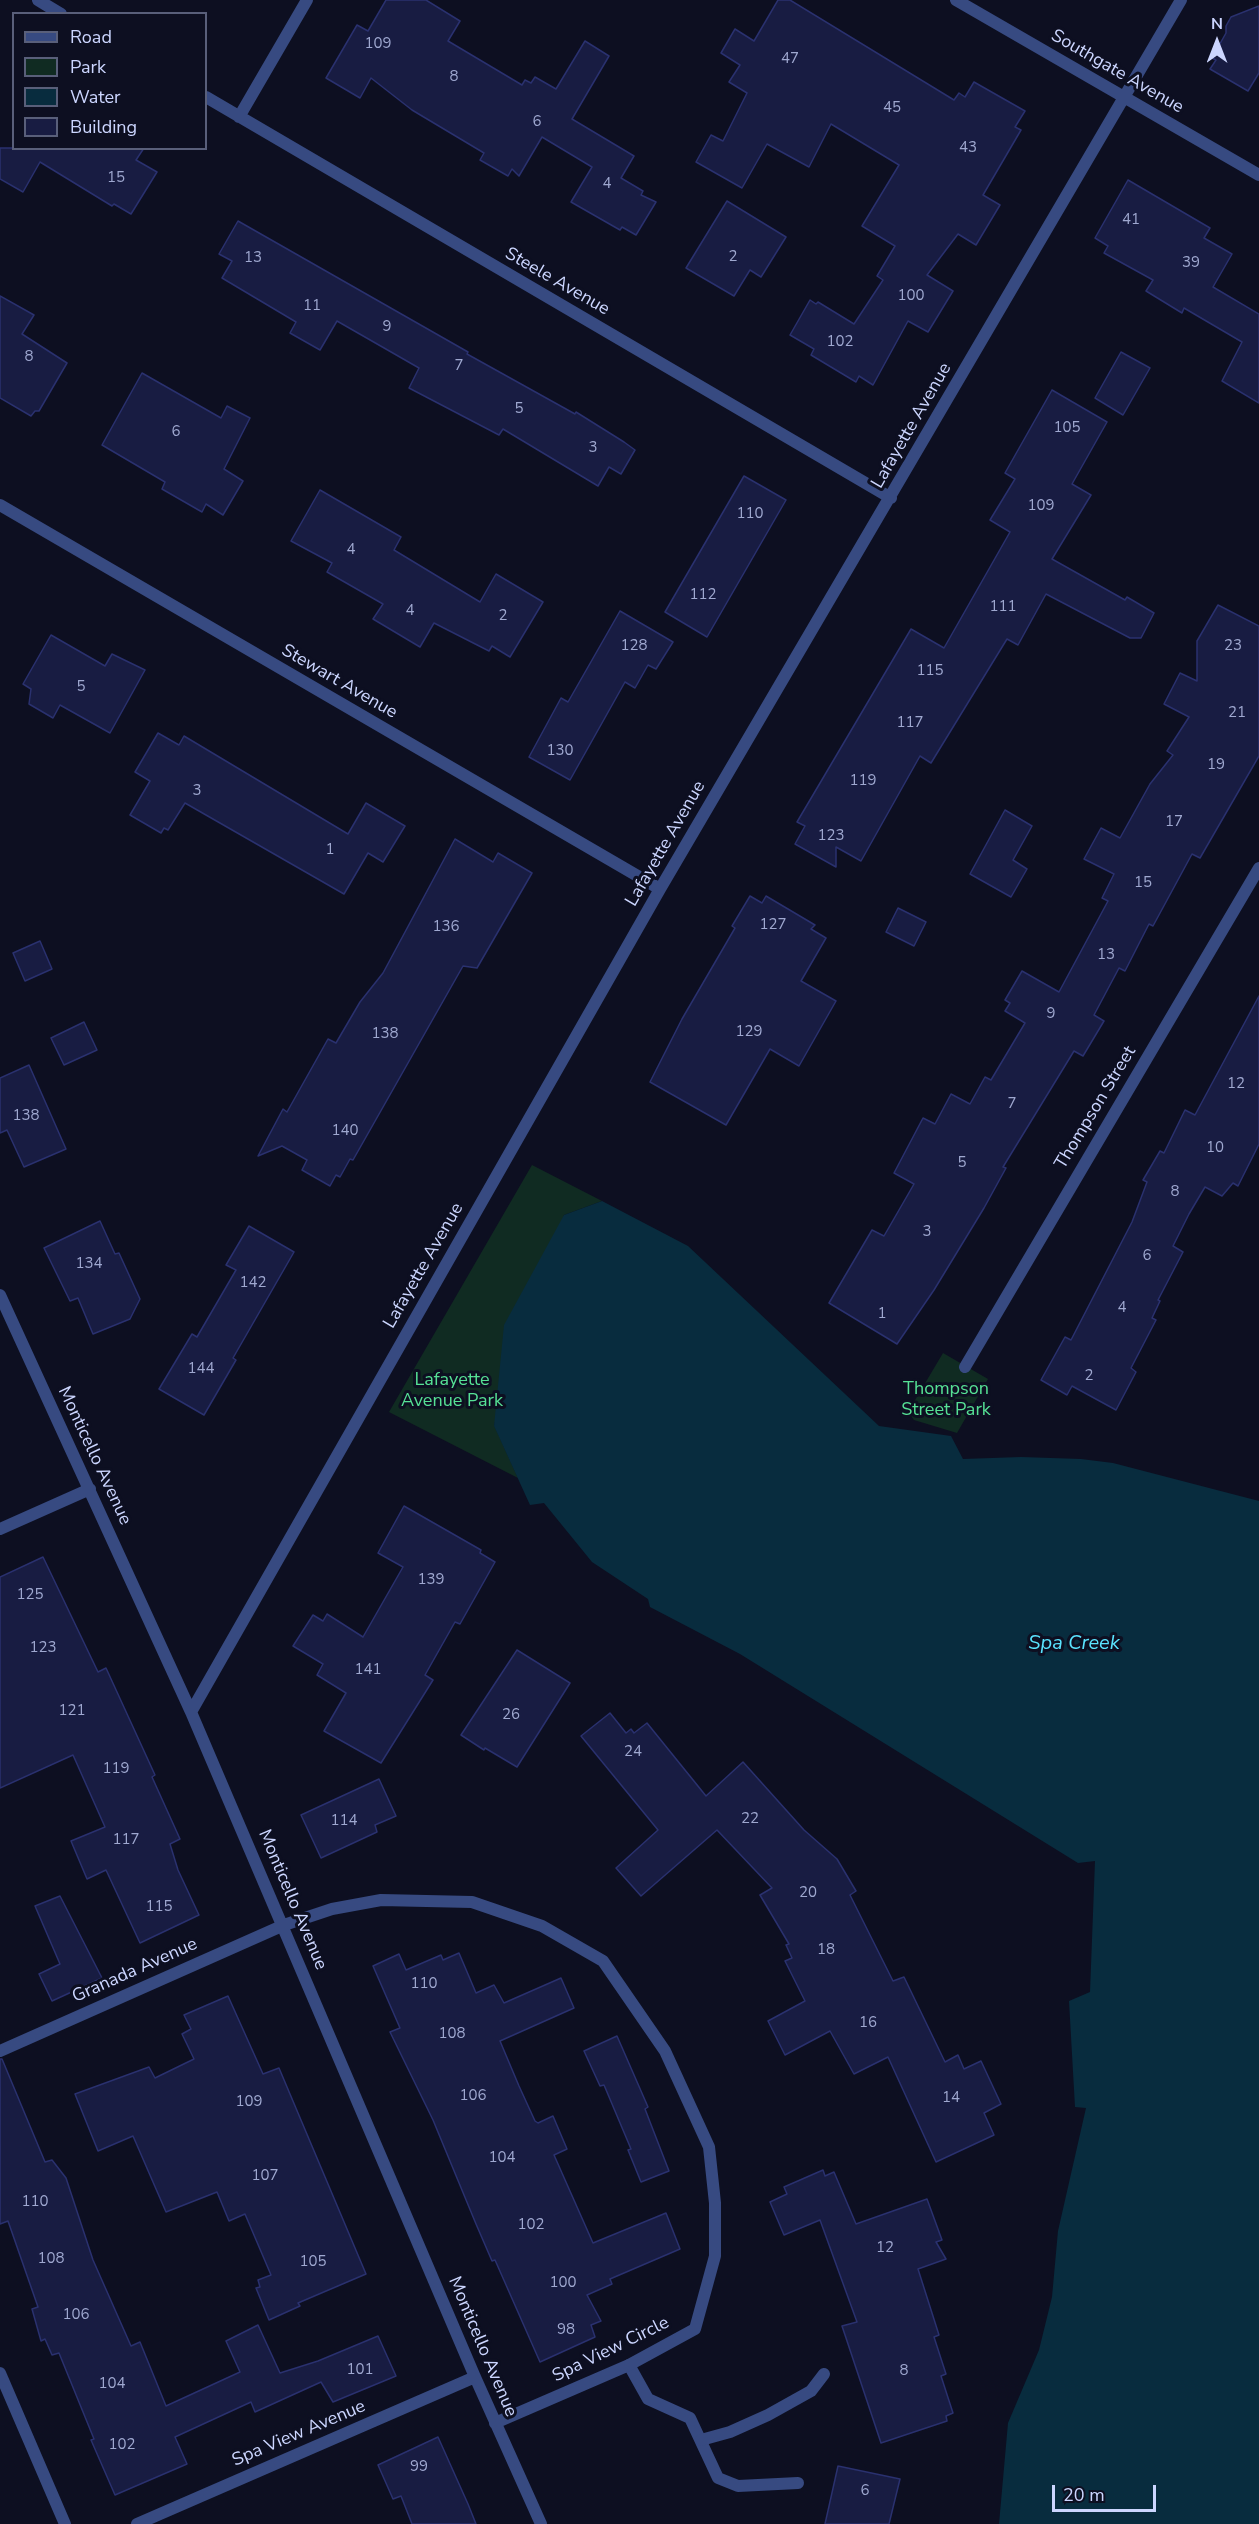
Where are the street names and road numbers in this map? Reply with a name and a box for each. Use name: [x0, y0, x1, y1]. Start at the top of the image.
street label: Southgate Avenue: [1047, 25, 1187, 119]
street label: Steele Avenue: [501, 243, 613, 321]
street label: Lafayette Avenue: [867, 360, 957, 492]
street label: Stewart Avenue: [277, 640, 401, 724]
street label: Lafayette Avenue: [621, 778, 711, 910]
street label: Thompson Street: [1051, 1043, 1141, 1173]
street label: Lafayette Avenue: [379, 1200, 469, 1332]
street label: Monticello Avenue: [52, 1383, 136, 1529]
street label: Monticello Avenue: [253, 1827, 331, 1973]
street label: Granada Avenue: [69, 1934, 201, 2008]
street label: Monticello Avenue: [443, 2274, 521, 2420]
street label: Spa View Circle: [549, 2312, 673, 2388]
street label: Spa View Avenue: [229, 2396, 369, 2472]

